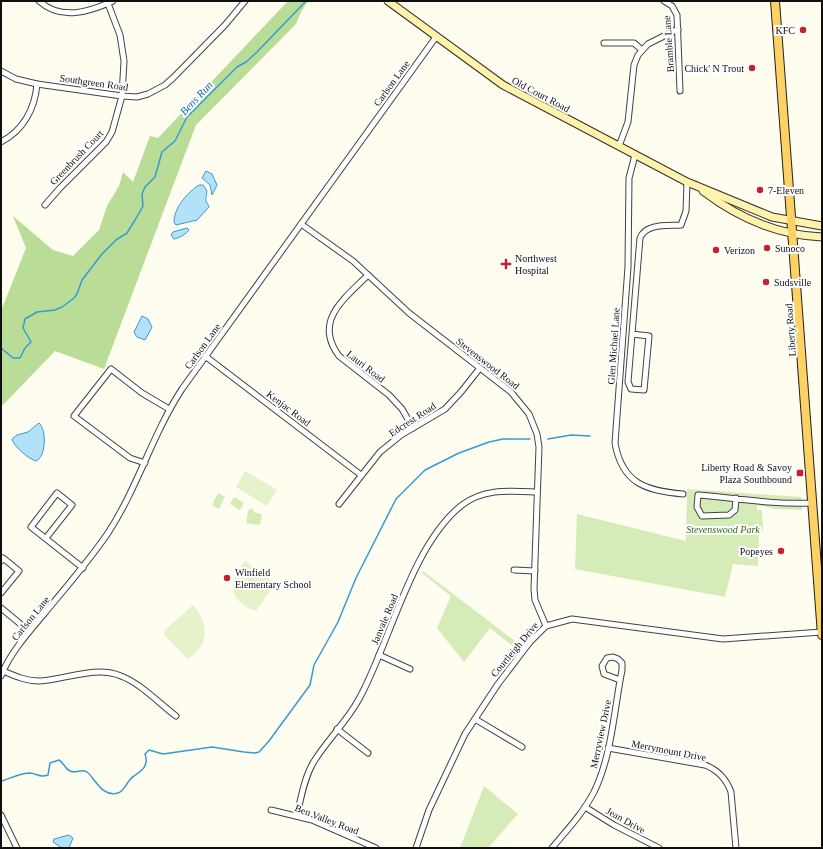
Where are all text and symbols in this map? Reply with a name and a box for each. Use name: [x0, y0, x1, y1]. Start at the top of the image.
street label: Bramble Lane: [661, 15, 676, 73]
place label: KFC: [776, 25, 795, 36]
marker: KFC: [798, 25, 808, 35]
street label: Carlson Lane: [371, 58, 412, 108]
place label: Chick' N Trout: [684, 63, 744, 74]
marker: Chick' N Trout: [747, 63, 757, 73]
street label: Southgreen Road: [59, 72, 129, 93]
street label: Old Court Road: [510, 75, 572, 114]
water label: Bens Run: [177, 78, 215, 117]
street label: Greenbrush Court: [47, 127, 105, 187]
marker: 7-Eleven: [755, 185, 765, 195]
place label: 7-Eleven: [768, 185, 804, 196]
marker: Sunoco: [762, 243, 772, 253]
place label: Sunoco: [775, 243, 805, 254]
marker: Verizon: [711, 245, 721, 255]
place label: Verizon: [724, 245, 755, 256]
place label: Northwest Hospital: [515, 253, 557, 276]
marker: Northwest Hospital: [500, 258, 512, 270]
marker: Sudsville: [761, 277, 771, 287]
place label: Sudsville: [774, 277, 812, 288]
street label: Liberty Road: [783, 303, 798, 357]
street label: Glen Michael Lane: [605, 307, 622, 385]
street label: Carlson Lane: [182, 321, 223, 371]
street label: Stevenswood Road: [454, 335, 521, 391]
street label: Lauri Road: [344, 348, 387, 385]
street label: Kenjac Road: [265, 388, 313, 428]
street label: Edcrest Road: [387, 400, 438, 439]
place label: Liberty Road & Savoy Plaza Southbound: [701, 462, 792, 485]
marker: Liberty Road & Savoy Plaza Southbound: [795, 468, 805, 478]
park label: Stevenswood Park: [686, 524, 760, 535]
place label: Popeyes: [740, 546, 773, 557]
marker: Popeyes: [776, 546, 786, 556]
place label: Winfield Elementary School: [235, 567, 312, 590]
marker: Winfield Elementary School: [222, 573, 232, 583]
street label: Janvale Road: [369, 592, 400, 646]
street label: Carlson Lane: [9, 594, 52, 643]
street label: Courtleigh Drive: [488, 619, 541, 679]
street label: Merryview Drive: [588, 698, 613, 769]
street label: Merrymount Drive: [631, 738, 708, 763]
street label: Ben Valley Road: [293, 802, 360, 837]
street label: Jean Drive: [604, 805, 648, 836]

